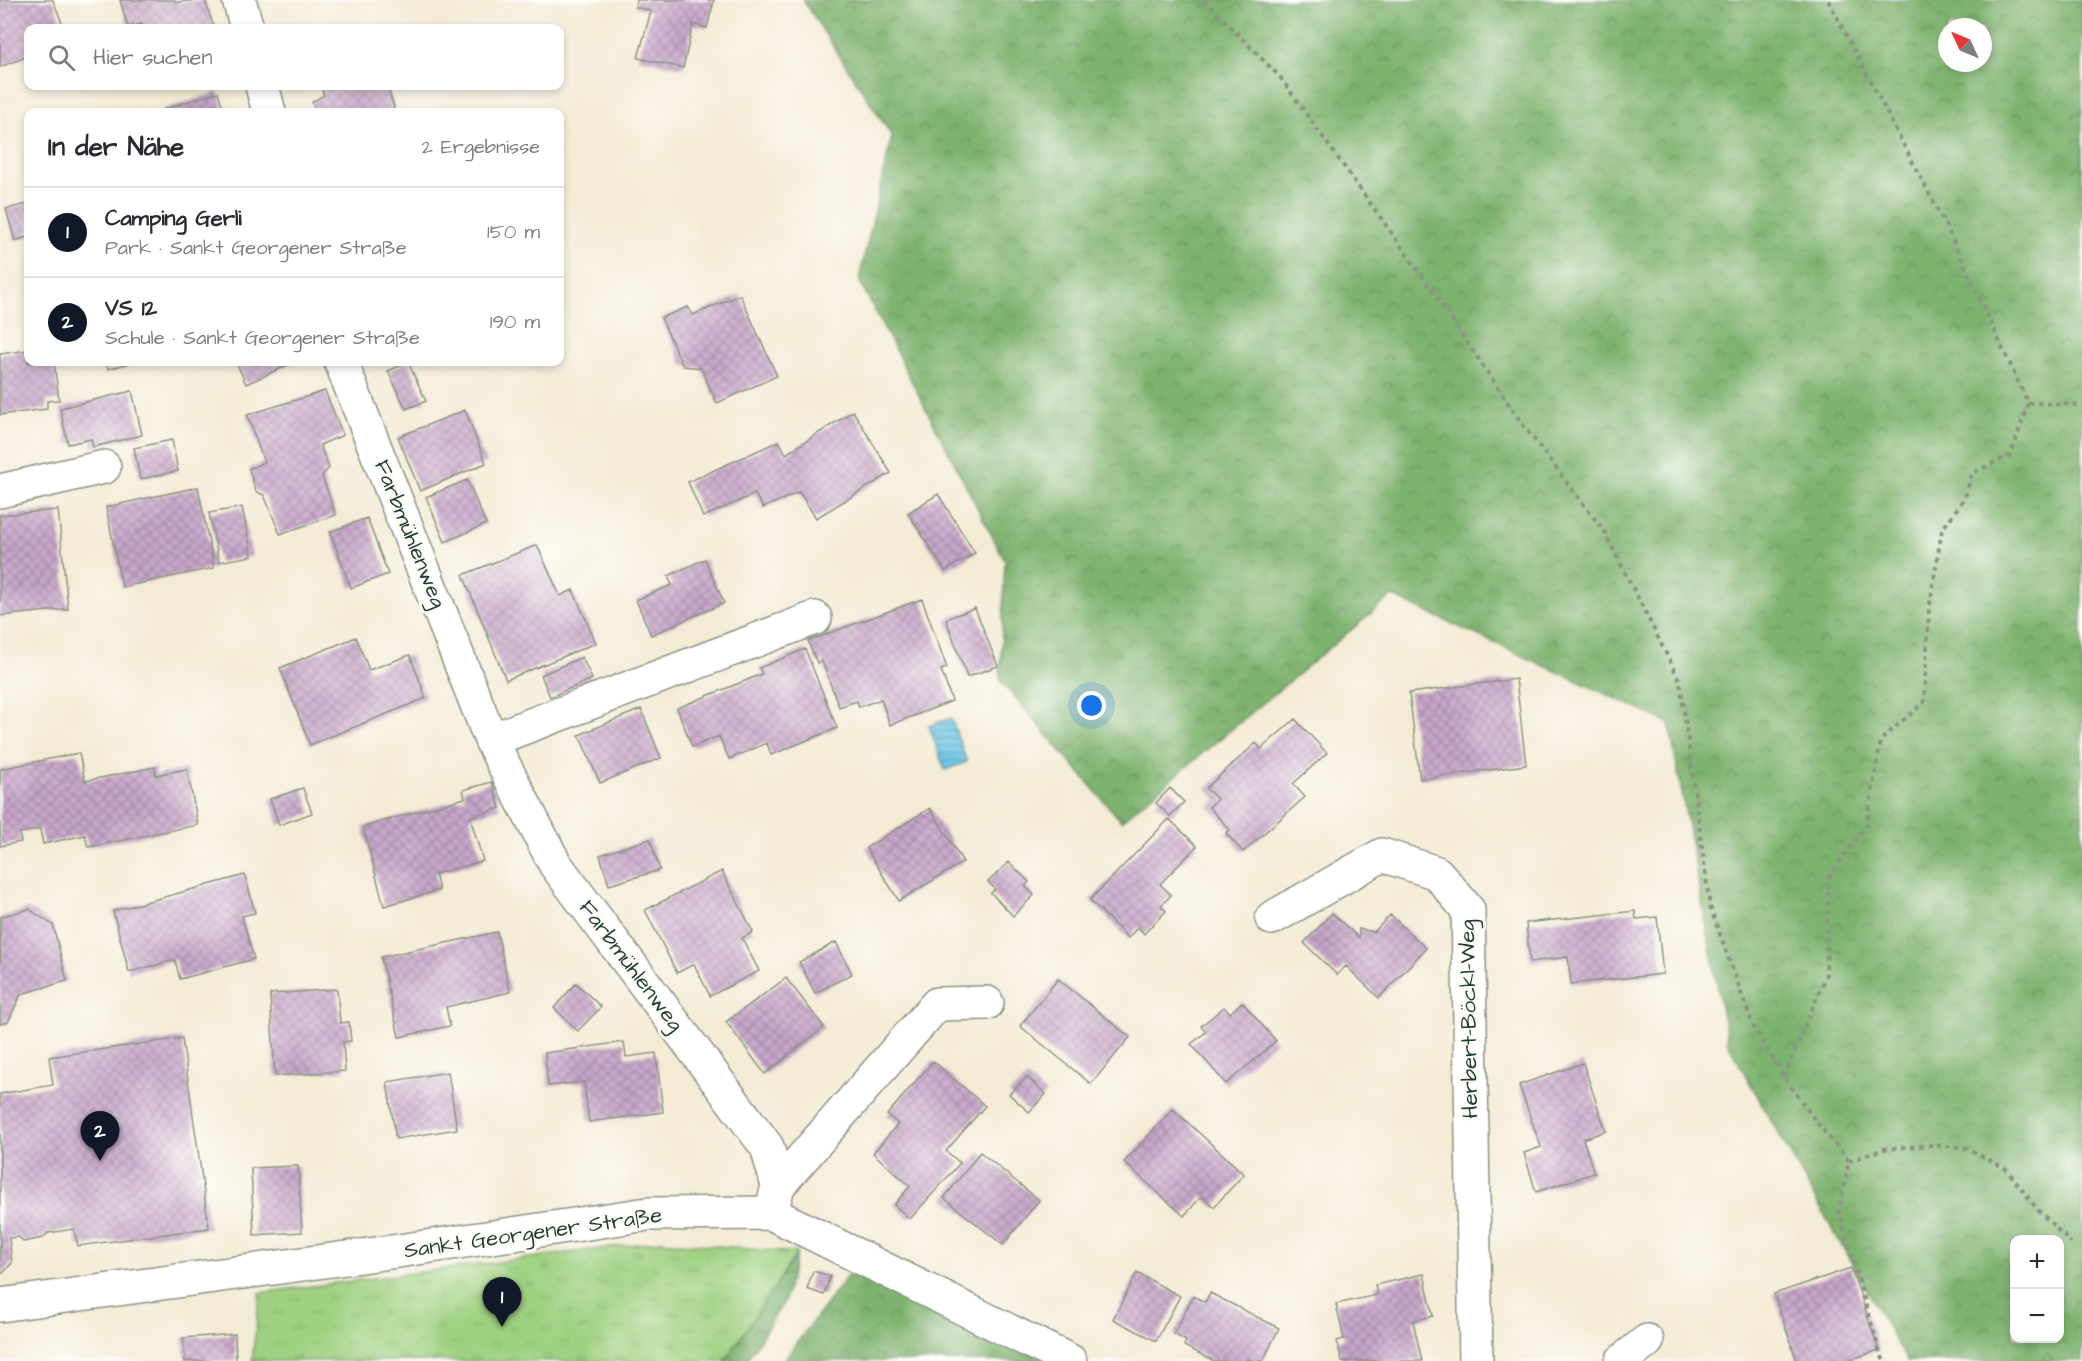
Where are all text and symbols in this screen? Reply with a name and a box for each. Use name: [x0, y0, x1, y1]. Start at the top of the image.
north arrow: [1938, 18, 1992, 72]
search box: [24, 24, 564, 90]
icon: search: [45, 41, 78, 74]
text: Hier suchen: [93, 42, 212, 73]
text: In der Nähe: [48, 129, 184, 165]
text: 2 Ergebnisse: [421, 133, 540, 161]
text: Camping Gerli: [105, 203, 242, 234]
text: 1: [66, 218, 69, 246]
text: 150 m: [487, 218, 540, 246]
text: Park · Sankt Georgener Straße: [105, 234, 407, 262]
text: VS 12: [105, 293, 157, 324]
text: 2: [62, 308, 73, 336]
text: 190 m: [490, 308, 540, 336]
text: Schule · Sankt Georgener Straße: [105, 324, 420, 352]
street label: Farbmühlenweg: [365, 455, 454, 613]
your location: [1077, 691, 1106, 720]
street label: Farbmühlenweg: [570, 894, 691, 1039]
street label: Herbert-Böckl-Weg: [1452, 919, 1487, 1119]
pin: 2: [80, 1112, 120, 1161]
street label: Sankt Georgener Straße: [402, 1200, 664, 1267]
map controls: [2010, 1235, 2064, 1343]
button: +: [2010, 1235, 2064, 1289]
pin: 1: [482, 1278, 522, 1327]
button: −: [2010, 1289, 2064, 1343]

